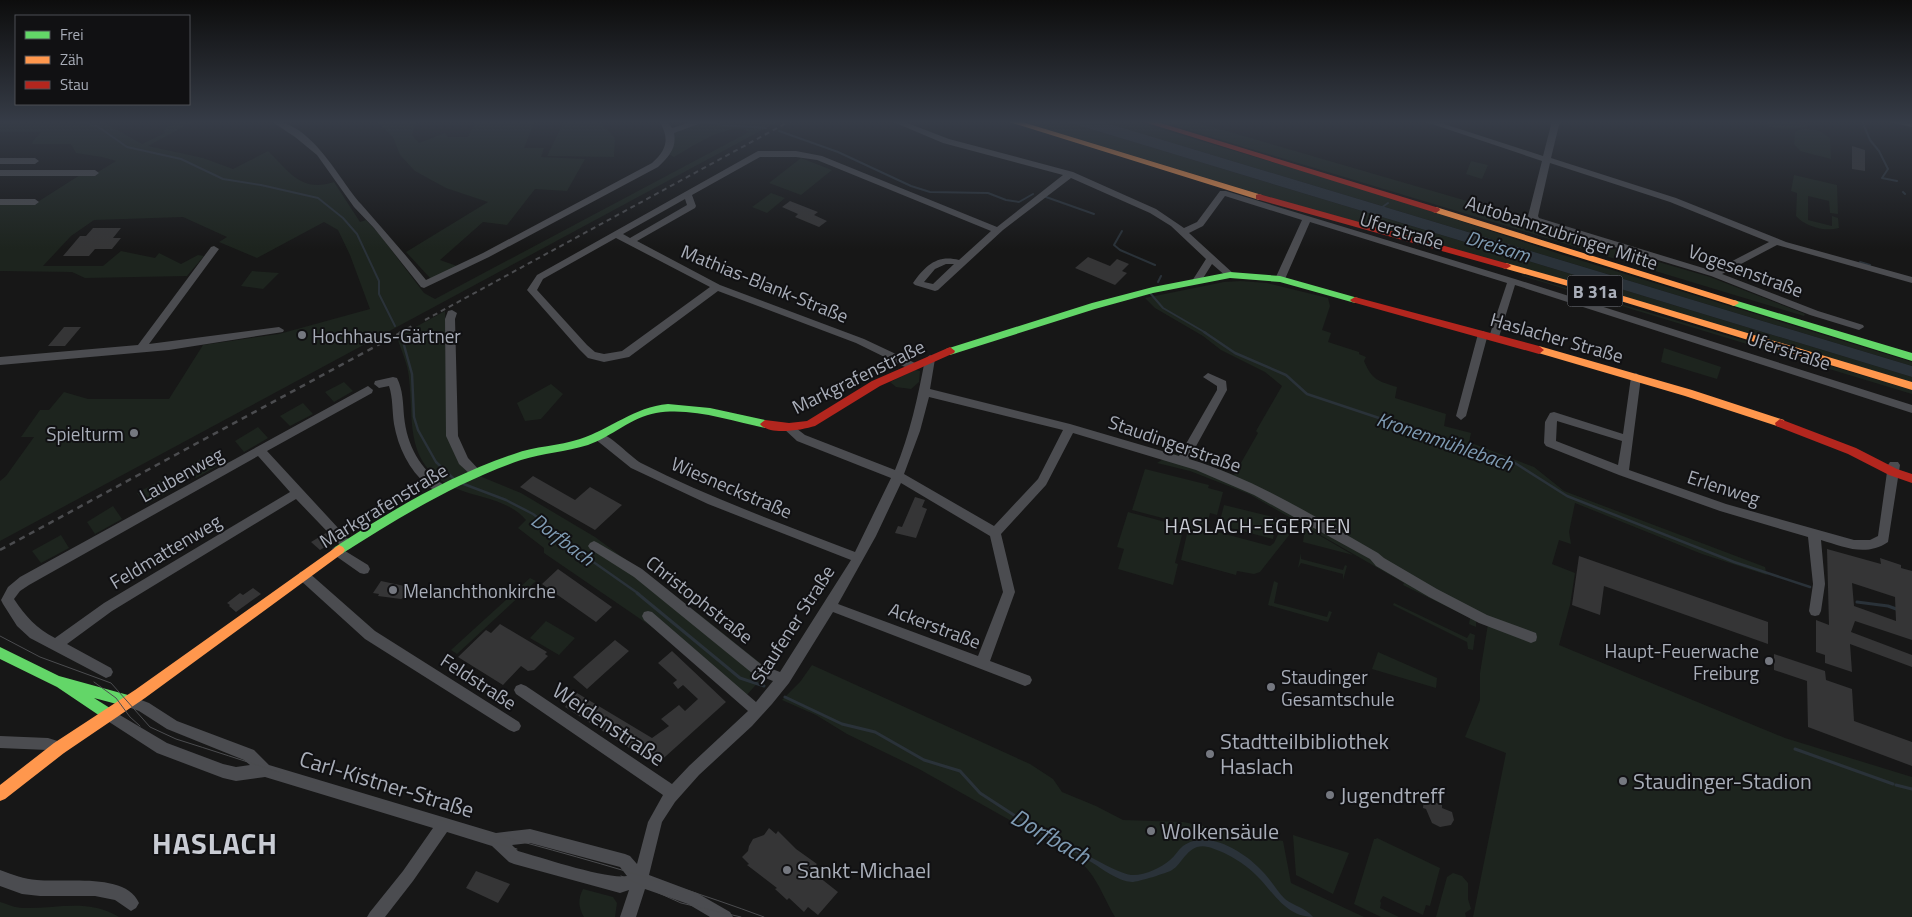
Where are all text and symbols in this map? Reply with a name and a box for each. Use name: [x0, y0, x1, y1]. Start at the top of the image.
legend: [15, 15, 190, 105]
text: Frei: [60, 23, 83, 46]
text: Zäh: [60, 48, 84, 71]
text: Stau: [60, 73, 89, 96]
street label: Autobahnzubringer Mitte: [1462, 187, 1662, 277]
street label: Uferstraße: [1356, 203, 1448, 257]
water label: Dreisam: [1462, 222, 1534, 271]
street label: Mathias-Blank-Straße: [677, 236, 853, 330]
street label: Vogesenstraße: [1684, 236, 1808, 304]
road number: B 31a: [1568, 276, 1622, 306]
street label: Haslacher Straße: [1487, 304, 1627, 370]
place label: Hochhaus-Gärtner: [312, 321, 461, 350]
street label: Uferstraße: [1743, 323, 1835, 377]
marker: Hochhaus-Gärtner: [296, 329, 308, 341]
street label: Markgrafenstraße: [787, 331, 929, 421]
water label: Kronenmühlebach: [1373, 403, 1518, 479]
street label: Staudingerstraße: [1105, 407, 1245, 479]
place label: Spielturm: [46, 419, 124, 448]
marker: Spielturm: [128, 427, 140, 439]
street label: Laubenweg: [134, 439, 229, 509]
street label: Wiesneckstraße: [667, 449, 797, 525]
street label: Markgrafenstraße: [313, 455, 453, 555]
street label: Erlenweg: [1684, 462, 1764, 512]
water label: Dorfbach: [525, 505, 602, 574]
street label: Feldmattenweg: [104, 506, 227, 596]
district label: HASLACH-EGERTEN: [1164, 510, 1352, 541]
street label: Christophstraße: [640, 548, 760, 650]
street label: Staufener Straße: [743, 559, 841, 689]
place label: Melanchthonkirche: [403, 576, 556, 605]
marker: Melanchthonkirche: [387, 584, 399, 596]
street label: Ackerstraße: [885, 594, 985, 656]
place label: Haupt-Feuerwache Freiburg: [1605, 636, 1759, 687]
street label: Feldstraße: [435, 645, 523, 717]
marker: Haupt-Feuerwache Freiburg: [1763, 655, 1775, 667]
place label: Staudinger Gesamtschule: [1281, 662, 1395, 713]
street label: Weidenstraße: [546, 674, 672, 774]
marker: Staudinger Gesamtschule: [1265, 681, 1277, 693]
place label: Stadtteilbibliothek Haslach: [1220, 724, 1390, 783]
street label: Carl-Kistner-Straße: [295, 741, 479, 827]
marker: Stadtteilbibliothek Haslach: [1204, 748, 1216, 760]
place label: Staudinger-Stadion: [1633, 764, 1812, 798]
marker: Staudinger-Stadion: [1617, 775, 1629, 787]
place label: Jugendtreff: [1340, 778, 1445, 812]
marker: Jugendtreff: [1324, 789, 1336, 801]
water label: Dorfbach: [1004, 799, 1099, 874]
place label: Wolkensäule: [1161, 814, 1279, 848]
district label: HASLACH: [152, 821, 278, 865]
marker: Wolkensäule: [1145, 825, 1157, 837]
place label: Sankt-Michael: [797, 853, 931, 887]
marker: Sankt-Michael: [781, 864, 793, 876]

